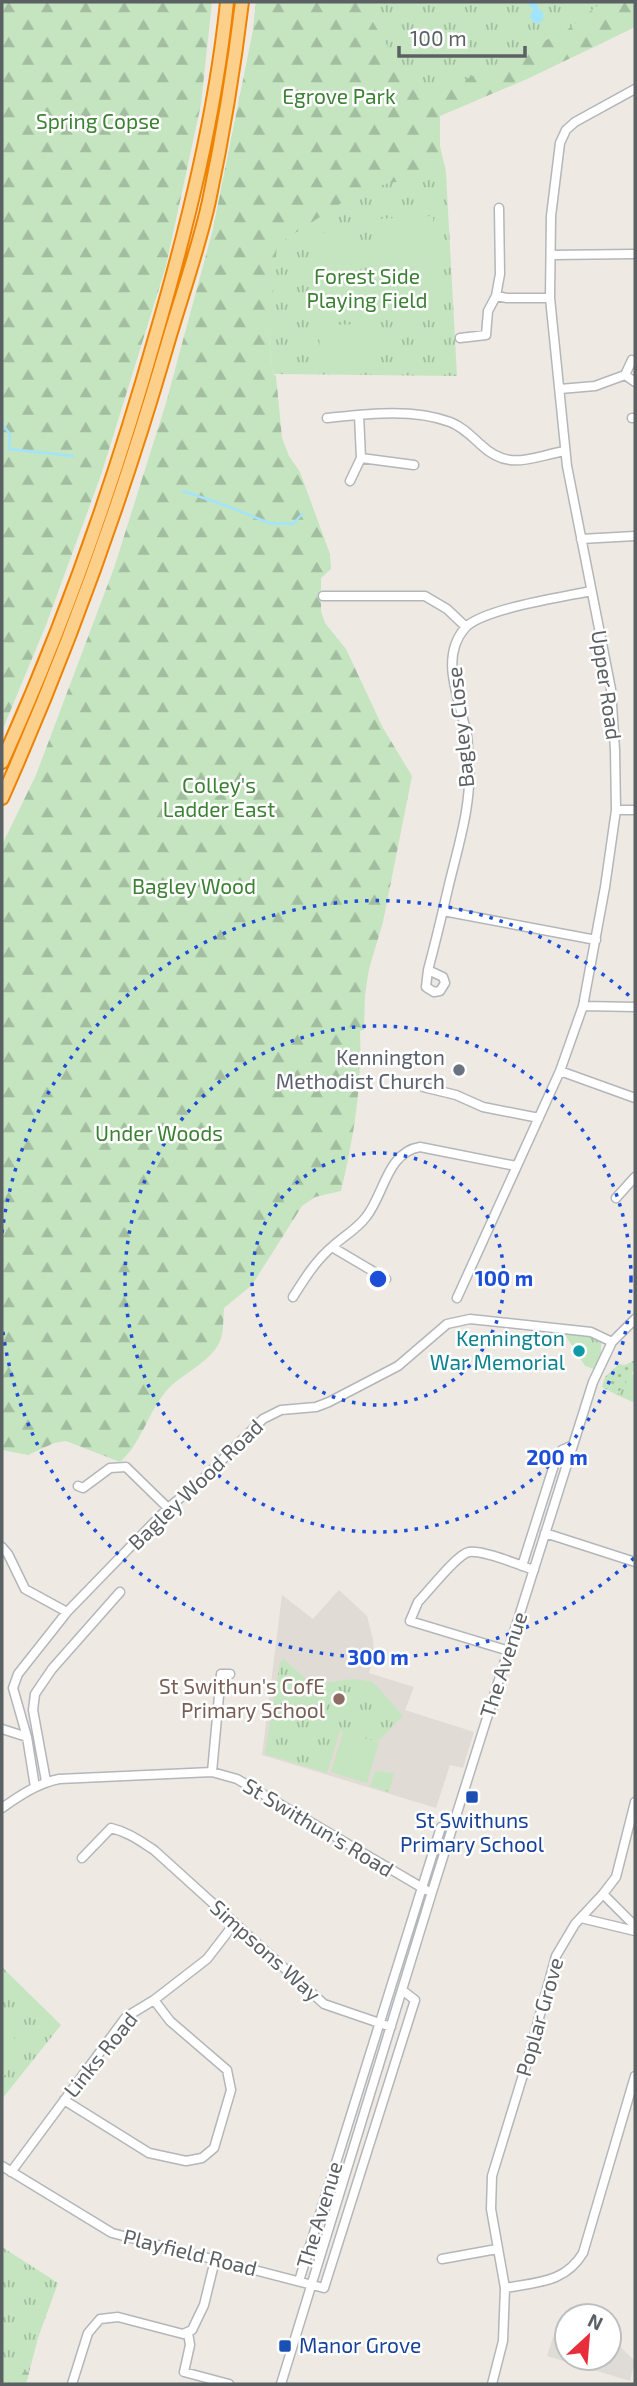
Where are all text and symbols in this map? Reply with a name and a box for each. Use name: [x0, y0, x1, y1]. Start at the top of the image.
scale bar: [399, 14, 525, 58]
text: 100 m: [410, 25, 467, 50]
park label: Egrove Park: [282, 83, 396, 108]
park label: Spring Copse: [36, 108, 160, 133]
park label: Forest Side Playing Field: [306, 263, 428, 312]
street label: Upper Road: [587, 628, 628, 741]
street label: Bagley Close: [441, 666, 478, 789]
park label: Colley's Ladder East: [163, 772, 275, 821]
park label: Bagley Wood: [132, 873, 256, 898]
place label: Kennington Methodist Church: [276, 1044, 445, 1093]
marker: Kennington Methodist Church: [451, 1062, 467, 1078]
park label: Under Woods: [95, 1120, 223, 1145]
text: 100 m: [475, 1265, 533, 1290]
centre of rings: [366, 1267, 390, 1291]
place label: Kennington War Memorial: [430, 1325, 566, 1374]
marker: Kennington War Memorial: [571, 1343, 587, 1359]
street label: Bagley Wood Road: [123, 1413, 267, 1554]
text: 200 m: [526, 1444, 588, 1469]
street label: The Avenue: [474, 1608, 531, 1721]
text: 300 m: [347, 1644, 409, 1669]
place label: St Swithun's CofE Primary School: [159, 1673, 326, 1722]
marker: St Swithun's CofE Primary School: [331, 1691, 347, 1707]
street label: St Swithun's Road: [239, 1772, 398, 1881]
marker: St Swithuns Primary School: [464, 1789, 480, 1805]
place label: St Swithuns Primary School: [400, 1807, 545, 1856]
street label: Simpsons Way: [206, 1894, 326, 2006]
street label: Poplar Grove: [510, 1954, 567, 2079]
street label: Links Road: [58, 2006, 142, 2102]
street label: The Avenue: [290, 2158, 347, 2271]
street label: Playfield Road: [121, 2223, 260, 2280]
north arrow: [553, 2302, 623, 2372]
text: N: [584, 2308, 607, 2335]
place label: Manor Grove: [299, 2332, 421, 2357]
marker: Manor Grove: [277, 2338, 293, 2354]

